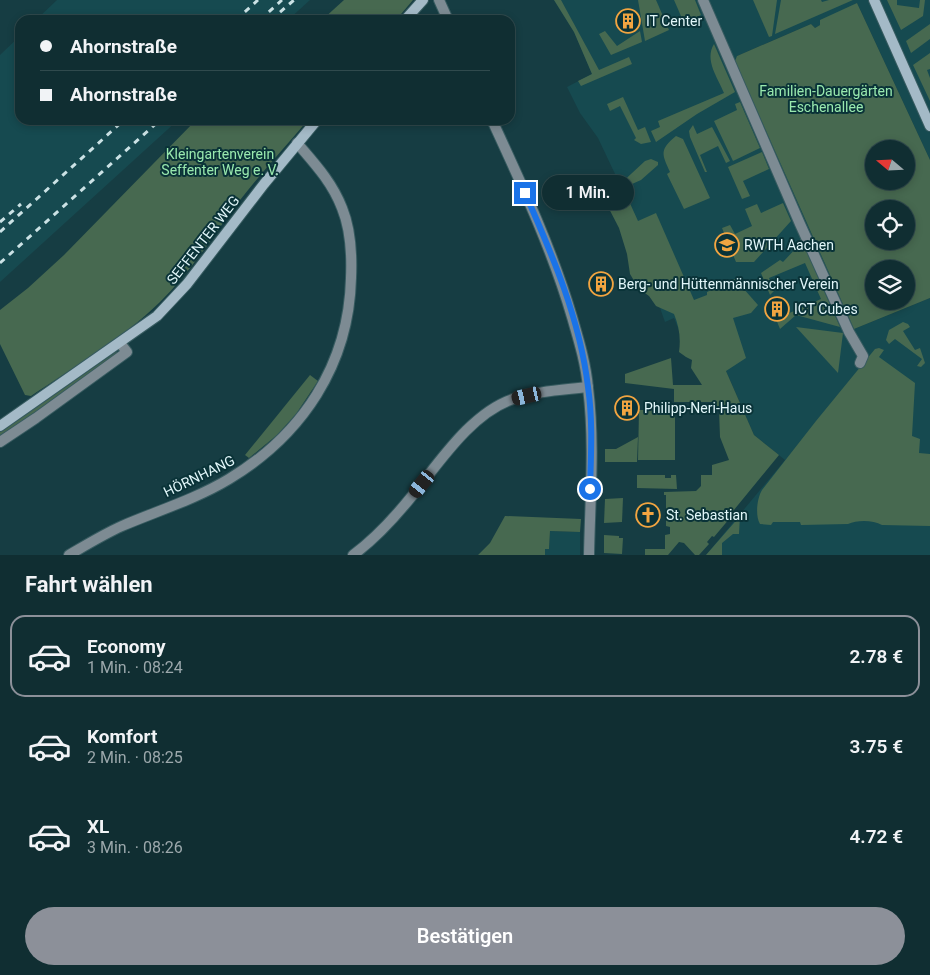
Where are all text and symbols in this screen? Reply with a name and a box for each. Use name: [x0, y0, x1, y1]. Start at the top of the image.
building icon: IT Center: [615, 8, 641, 34]
place label: IT Center: [646, 13, 702, 29]
text: Ahornstraße: [70, 35, 177, 58]
text: Ahornstraße: [70, 83, 177, 106]
park label: Familien-Dauergärten Eschenallee: [759, 83, 893, 115]
north arrow: [865, 140, 915, 190]
map controls: [865, 140, 915, 310]
park label: Kleingartenverein Seffenter Weg e. V.: [161, 146, 279, 178]
callout: 1 Min.: [542, 176, 635, 210]
route end: [514, 182, 536, 204]
text: 1 Min.: [566, 183, 610, 202]
street label: SEFFENTER WEG: [164, 193, 242, 287]
button: locate: [865, 200, 915, 250]
school or university icon: RWTH Aachen: [714, 232, 740, 258]
place label: RWTH Aachen: [744, 237, 834, 253]
button: layers: [865, 260, 915, 310]
building icon: Berg- und Hüttenmännischer Verein: [588, 271, 614, 297]
place label: Berg- und Hüttenmännischer Verein: [618, 276, 839, 292]
building icon: ICT Cubes: [764, 296, 790, 322]
place label: ICT Cubes: [794, 301, 858, 317]
car: [510, 385, 543, 407]
building icon: Philipp-Neri-Haus: [614, 395, 640, 421]
place label: Philipp-Neri-Haus: [644, 400, 752, 416]
street label: HÖRNHANG: [161, 452, 237, 500]
car: [406, 468, 437, 500]
route start: [579, 478, 601, 500]
church icon: St. Sebastian: [635, 502, 661, 528]
place label: St. Sebastian: [666, 507, 748, 523]
text: Fahrt wählen: [25, 572, 153, 597]
icon: car: [27, 634, 72, 679]
text: Economy: [87, 635, 166, 658]
text: 2.78 €: [849, 645, 903, 668]
text: 1 Min. · 08:24: [87, 658, 183, 677]
icon: car: [27, 724, 72, 769]
text: Komfort: [87, 725, 157, 748]
text: 3.75 €: [849, 735, 903, 758]
text: 2 Min. · 08:25: [87, 748, 183, 767]
icon: car: [27, 814, 72, 859]
text: XL: [87, 815, 109, 838]
text: 4.72 €: [849, 825, 903, 848]
text: 3 Min. · 08:26: [87, 838, 183, 857]
button: Bestätigen: [25, 907, 905, 965]

